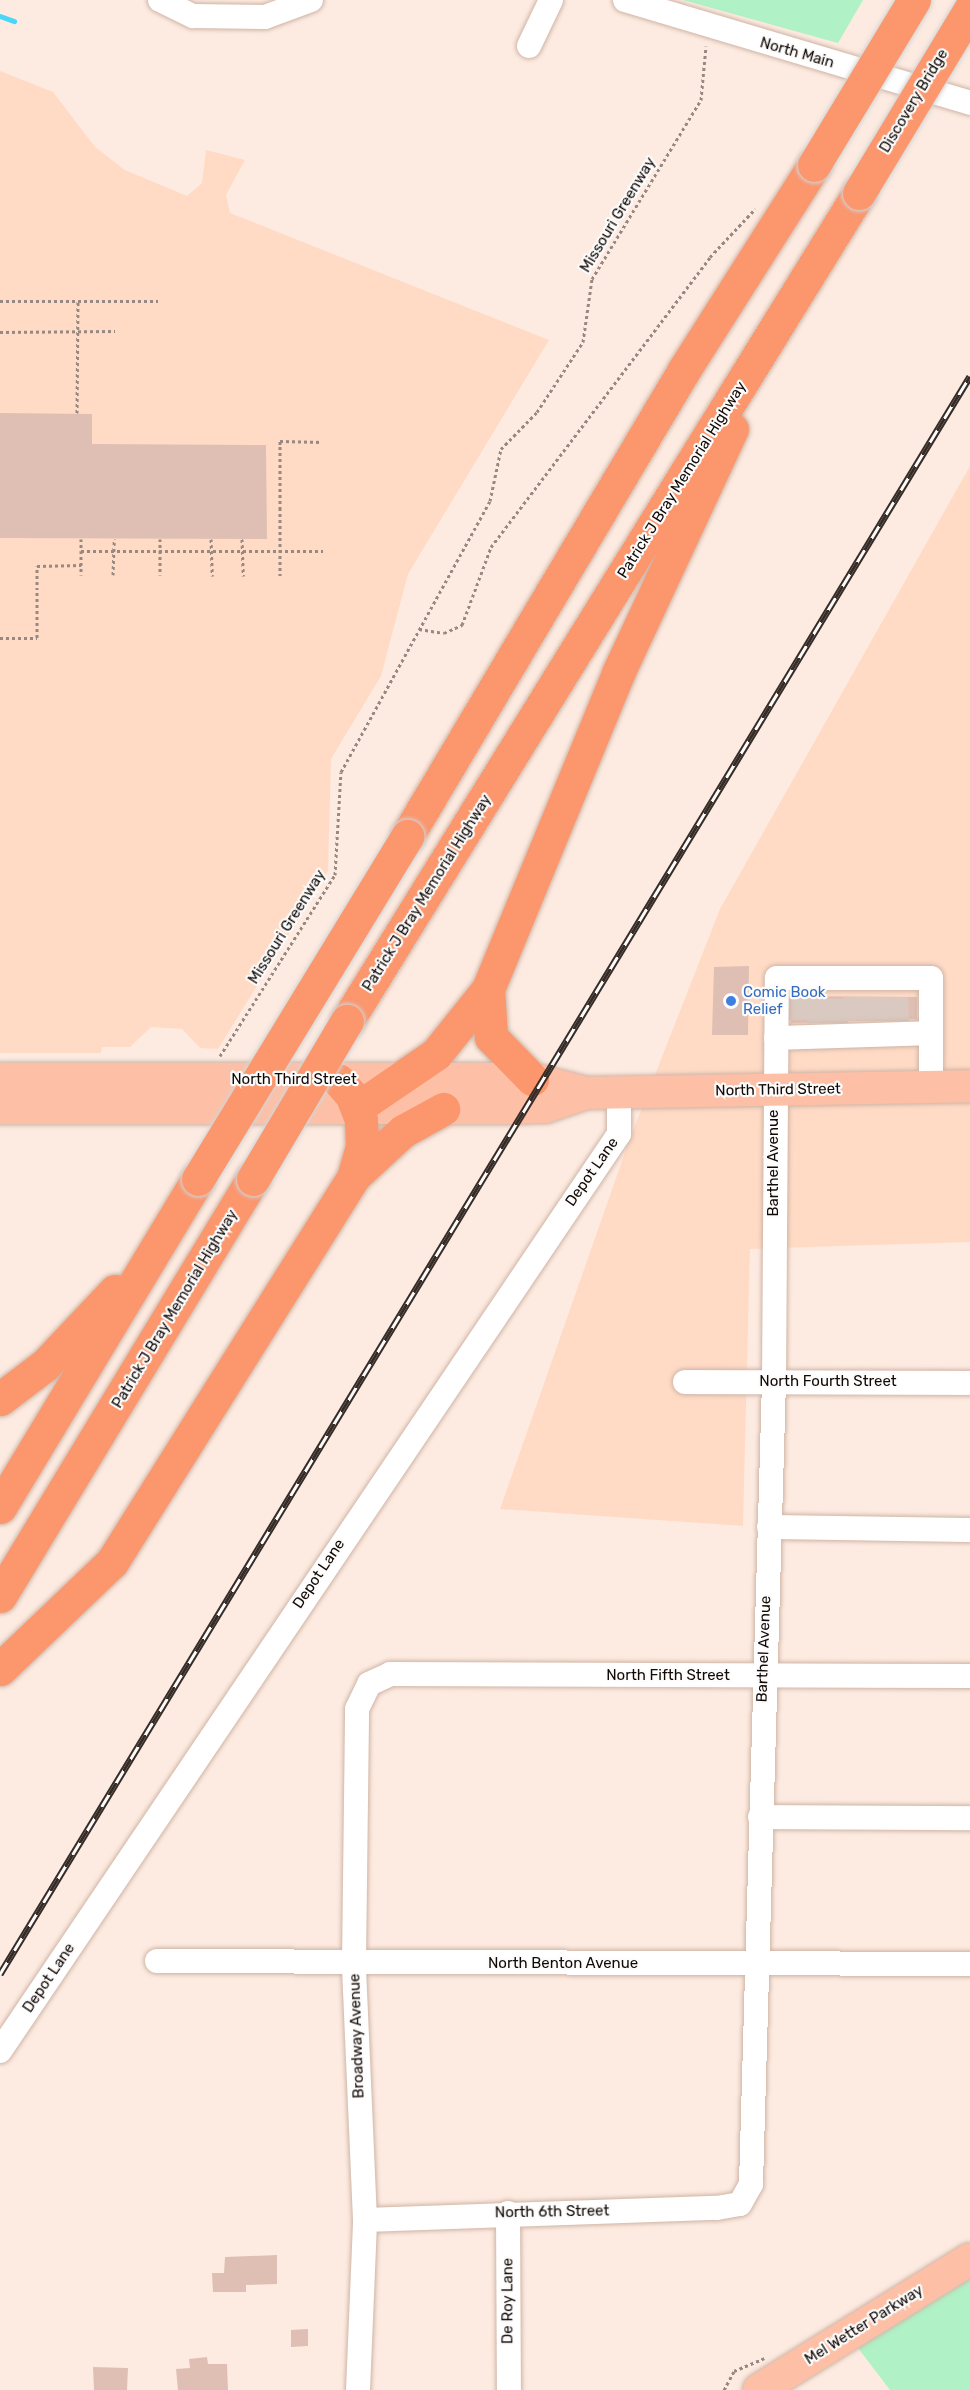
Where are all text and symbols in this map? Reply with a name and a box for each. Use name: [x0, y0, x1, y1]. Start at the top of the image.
street label: North Main: [758, 34, 836, 72]
street label: Discovery Bridge: [876, 46, 952, 156]
street label: Missouri Greenway: [576, 154, 660, 276]
street label: Patrick J Bray Memorial Highway: [614, 378, 750, 582]
street label: Patrick J Bray Memorial Highway: [359, 791, 495, 995]
street label: Missouri Greenway: [245, 867, 329, 987]
place label: Comic Book Relief: [743, 983, 825, 1018]
marker: Comic Book Relief: [724, 994, 738, 1008]
street label: North Third Street: [231, 1071, 357, 1089]
street label: North Third Street: [715, 1080, 841, 1100]
street label: Barthel Avenue: [765, 1109, 783, 1217]
street label: Depot Lane: [562, 1134, 622, 1210]
street label: Patrick J Bray Memorial Highway: [108, 1206, 242, 1412]
street label: North Fourth Street: [759, 1373, 897, 1391]
street label: Depot Lane: [289, 1536, 349, 1612]
street label: Barthel Avenue: [753, 1595, 775, 1703]
street label: North Fifth Street: [606, 1667, 730, 1685]
street label: Depot Lane: [19, 1940, 79, 2016]
street label: North Benton Avenue: [488, 1955, 638, 1973]
street label: Broadway Avenue: [346, 1973, 368, 2099]
street label: North 6th Street: [495, 2202, 609, 2222]
street label: De Roy Lane: [499, 2258, 517, 2344]
street label: Mel Wetter Parkway: [801, 2281, 927, 2369]

